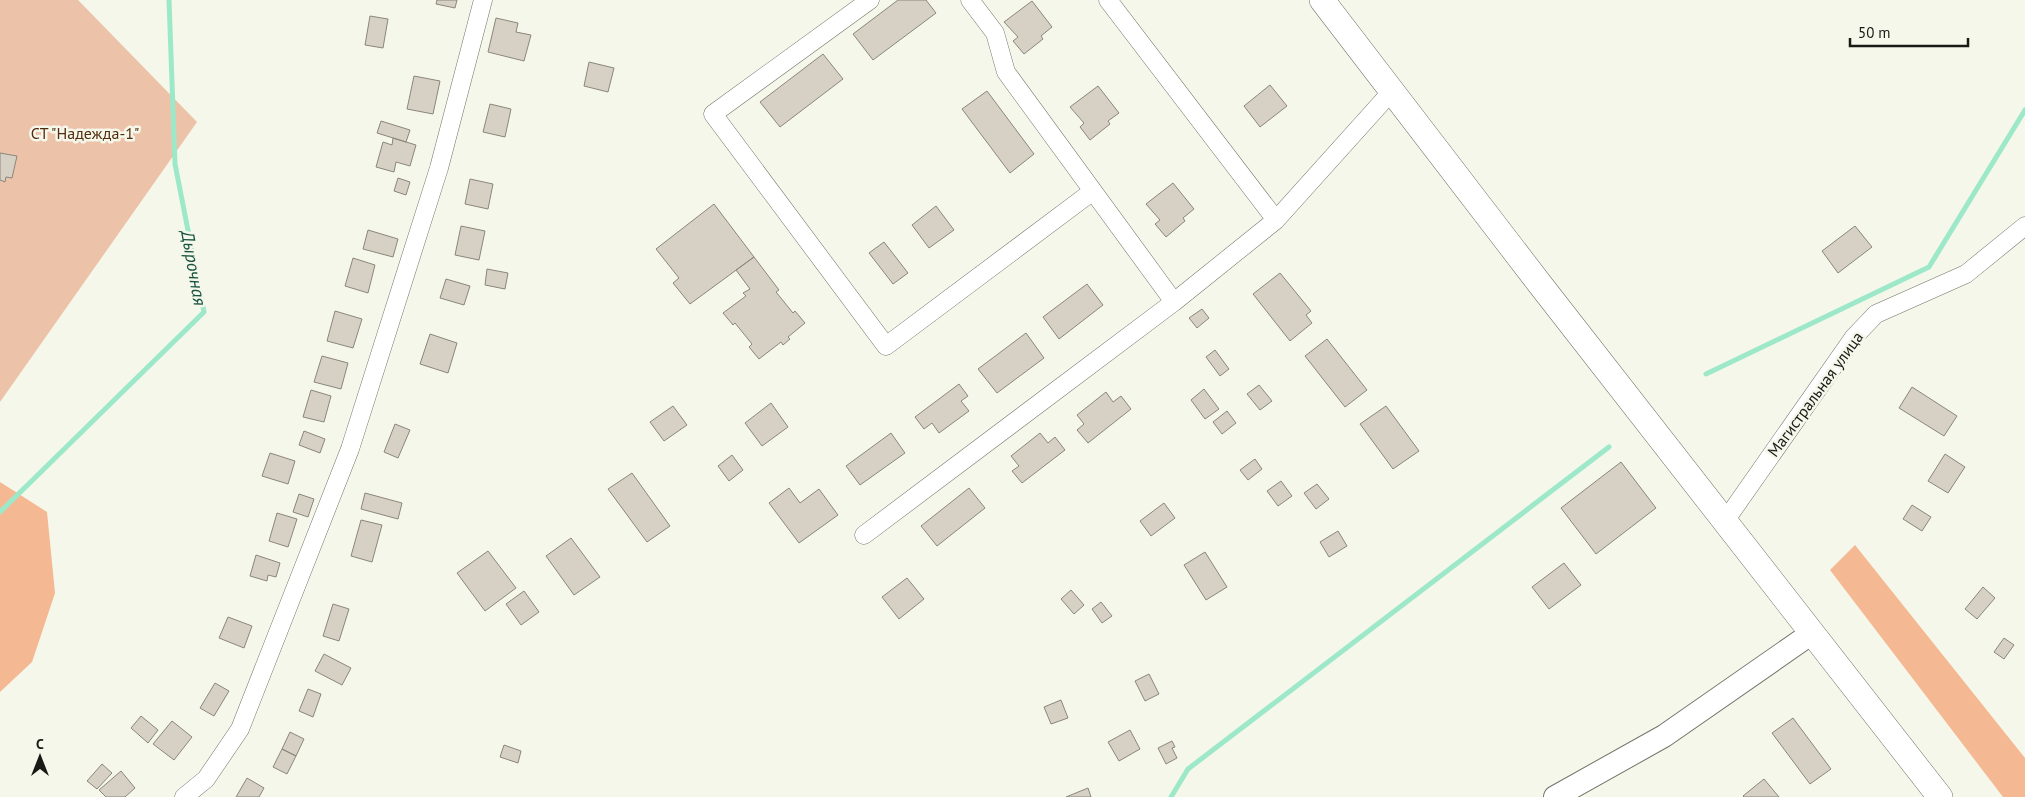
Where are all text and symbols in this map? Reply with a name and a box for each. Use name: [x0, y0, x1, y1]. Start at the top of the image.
scale bar: [1850, 15, 1968, 47]
text: 50 m: [1858, 23, 1891, 42]
park label: СТ "Надежда-1": [31, 123, 139, 143]
water label: Дырочная: [176, 227, 212, 308]
street label: Магистральная улица: [1763, 328, 1867, 460]
north arrow: [15, 732, 65, 782]
text: С: [36, 735, 44, 753]

